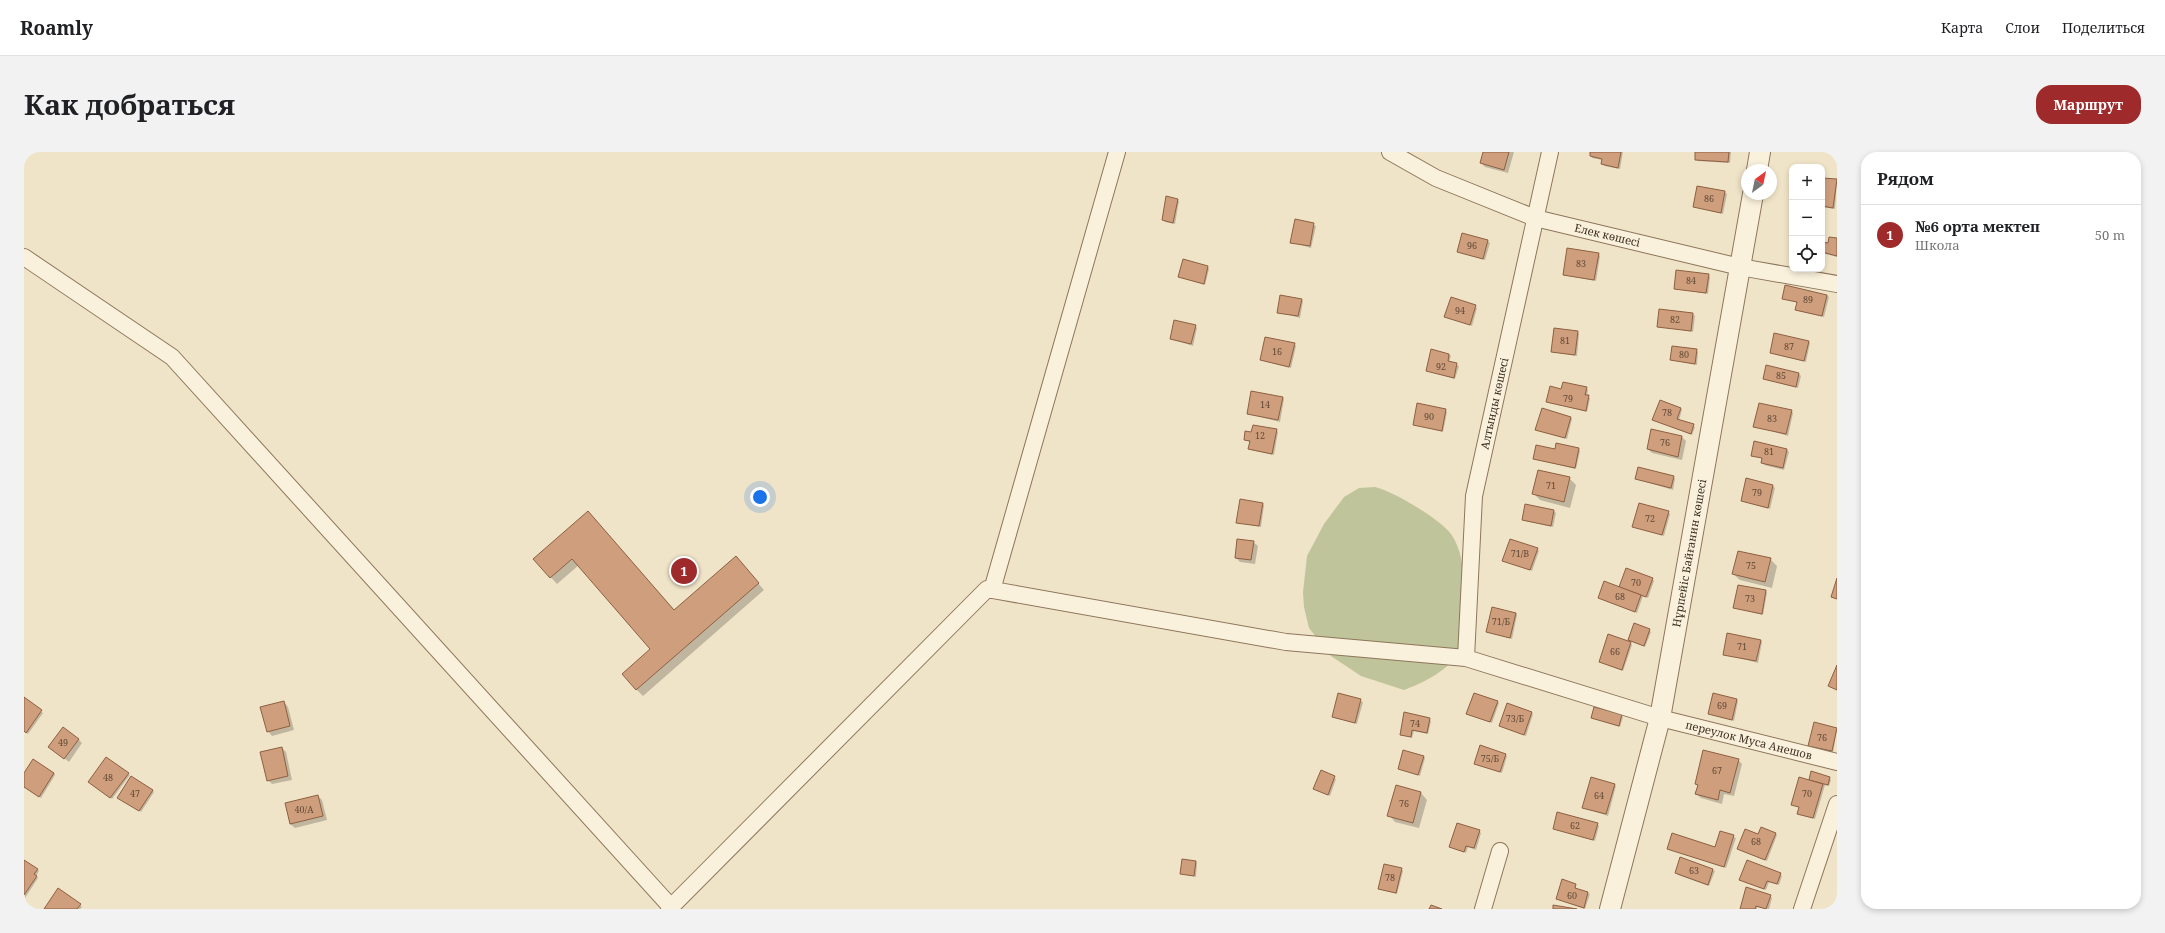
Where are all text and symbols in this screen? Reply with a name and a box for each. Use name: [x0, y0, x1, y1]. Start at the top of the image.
text: Roamly: [20, 15, 93, 41]
text: Карта: [1941, 18, 1983, 37]
text: Слои: [2005, 18, 2040, 37]
text: Поделиться: [2062, 18, 2145, 37]
text: Как добраться: [24, 85, 235, 123]
button: Маршрут: [2036, 85, 2141, 124]
north arrow: [1741, 164, 1777, 200]
map controls: [1789, 164, 1825, 272]
button: +: [1789, 164, 1825, 200]
text: Рядом: [1877, 167, 1934, 190]
house number: 86: [1704, 192, 1714, 205]
button: −: [1789, 200, 1825, 236]
text: №6 орта мектеп: [1915, 216, 2040, 236]
street label: Елек көшесі: [1573, 220, 1642, 250]
text: 1: [1886, 226, 1894, 244]
text: 50 m: [2095, 226, 2125, 244]
button: locate: [1789, 236, 1825, 272]
text: Школа: [1915, 236, 1960, 254]
house number: 96: [1467, 239, 1477, 252]
house number: 83: [1576, 257, 1586, 270]
house number: 84: [1686, 274, 1696, 287]
house number: 89: [1803, 293, 1813, 306]
house number: 94: [1455, 304, 1465, 317]
house number: 82: [1670, 313, 1680, 326]
house number: 81: [1560, 334, 1570, 347]
house number: 87: [1784, 340, 1794, 353]
house number: 16: [1272, 345, 1282, 358]
house number: 80: [1679, 348, 1689, 361]
street label: Алтынды көшесі: [1477, 356, 1511, 451]
house number: 92: [1436, 360, 1446, 373]
house number: 85: [1776, 369, 1786, 382]
house number: 79: [1563, 392, 1573, 405]
house number: 14: [1260, 398, 1270, 411]
house number: 78: [1662, 406, 1672, 419]
house number: 90: [1424, 410, 1434, 423]
house number: 83: [1767, 412, 1777, 425]
house number: 12: [1255, 429, 1265, 442]
house number: 76: [1660, 436, 1670, 449]
house number: 81: [1764, 445, 1774, 458]
street label: Нұрпейіс Байғанин көшесі: [1668, 477, 1709, 628]
house number: 71: [1546, 479, 1556, 492]
house number: 79: [1752, 486, 1762, 499]
your location: [750, 487, 770, 507]
house number: 72: [1645, 512, 1655, 525]
house number: 71/В: [1511, 547, 1529, 560]
pin: 1: [671, 556, 697, 586]
house number: 75: [1746, 559, 1756, 572]
house number: 70: [1631, 576, 1641, 589]
house number: 68: [1615, 590, 1625, 603]
house number: 73: [1745, 592, 1755, 605]
house number: 71/Б: [1492, 615, 1510, 628]
house number: 71: [1737, 640, 1747, 653]
house number: 66: [1610, 645, 1620, 658]
house number: 69: [1717, 699, 1727, 712]
house number: 73/Б: [1506, 712, 1524, 725]
house number: 74: [1410, 717, 1420, 730]
street label: переулок Муса Анешов: [1684, 717, 1814, 763]
house number: 76: [1817, 731, 1827, 744]
house number: 49: [58, 736, 68, 749]
house number: 75/Б: [1481, 752, 1499, 765]
house number: 67: [1712, 764, 1722, 777]
house number: 48: [103, 771, 113, 784]
house number: 47: [130, 787, 140, 800]
house number: 70: [1802, 787, 1812, 800]
house number: 64: [1594, 789, 1604, 802]
house number: 76: [1399, 797, 1409, 810]
house number: 40/А: [295, 803, 314, 816]
house number: 62: [1570, 819, 1580, 832]
house number: 68: [1751, 835, 1761, 848]
house number: 63: [1689, 864, 1699, 877]
house number: 78: [1385, 871, 1395, 884]
house number: 60: [1567, 889, 1577, 902]

